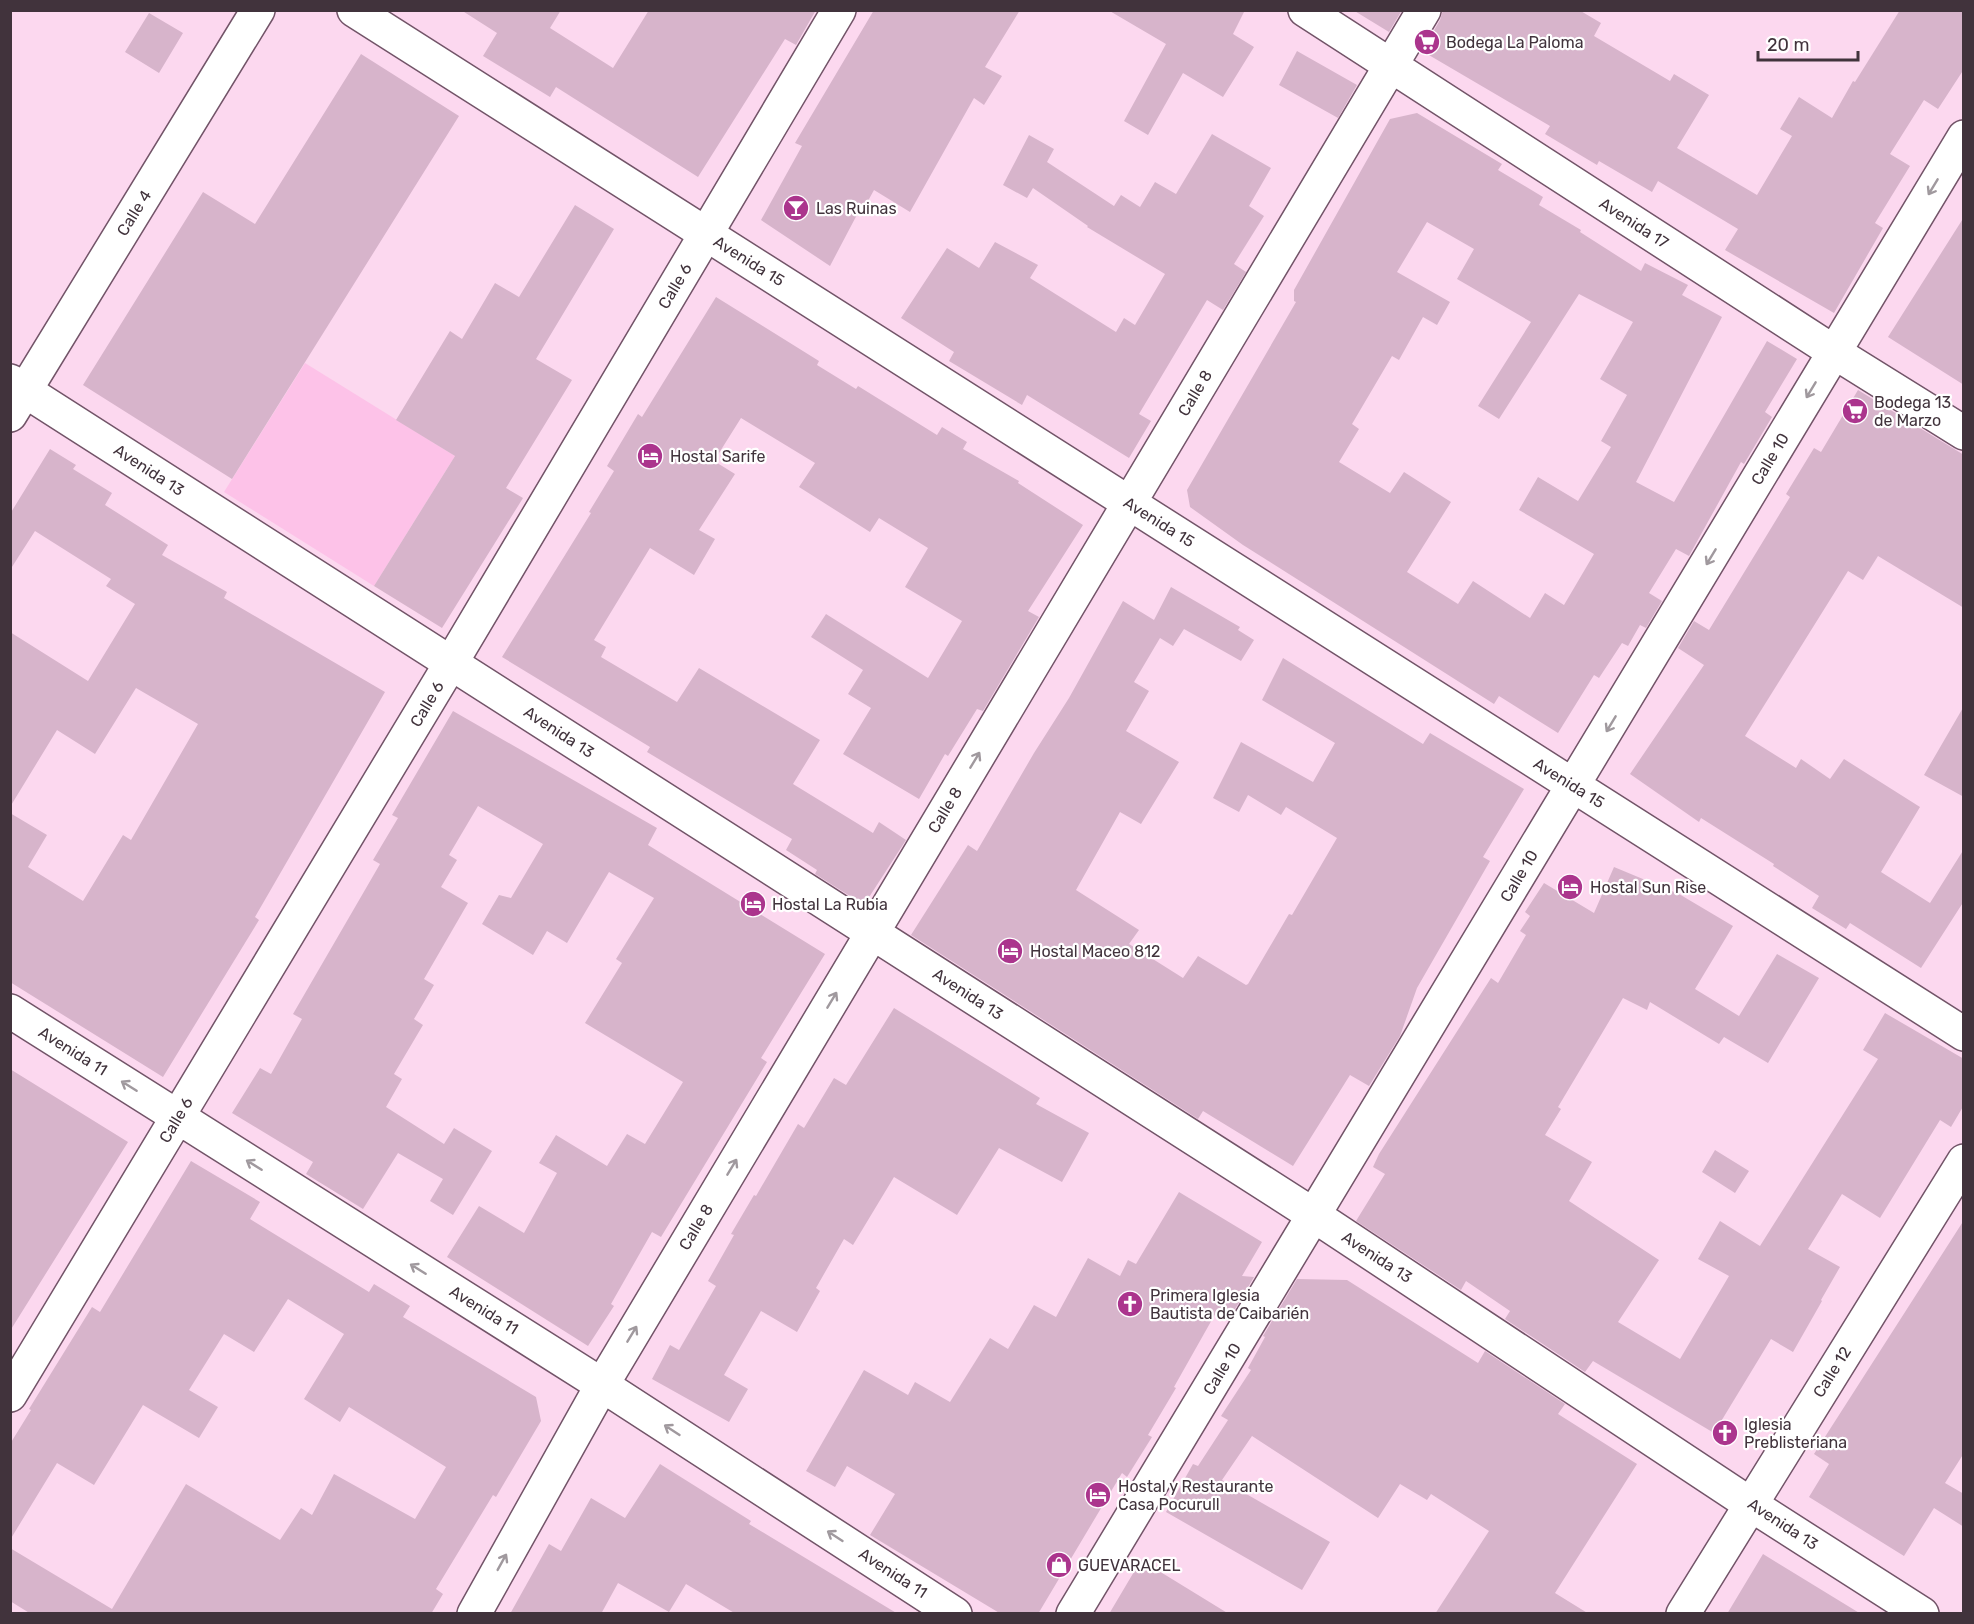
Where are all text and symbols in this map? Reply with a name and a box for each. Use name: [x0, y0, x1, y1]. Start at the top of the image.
scale bar: [1758, 24, 1858, 62]
supermarket icon: Bodega La Paloma: [1412, 27, 1442, 57]
place label: Bodega La Paloma: [1446, 33, 1584, 52]
text: 20 m: [1767, 34, 1809, 56]
one-way arrow: [1927, 178, 1939, 195]
street label: Calle 4: [113, 187, 155, 239]
bar icon: Las Ruinas: [781, 193, 811, 223]
street label: Avenida 17: [1596, 194, 1672, 252]
place label: Las Ruinas: [816, 199, 897, 218]
street label: Avenida 15: [710, 232, 788, 290]
street label: Calle 6: [654, 259, 696, 312]
street label: Calle 8: [1174, 367, 1216, 419]
one-way arrow: [1805, 381, 1817, 398]
place label: Bodega 13 de Marzo: [1874, 393, 1951, 430]
supermarket icon: Bodega 13 de Marzo: [1840, 396, 1870, 426]
street label: Calle 10: [1747, 430, 1793, 488]
street label: Avenida 13: [110, 440, 188, 500]
hotel icon: Hostal Sarife: [635, 441, 665, 471]
place label: Hostal Sarife: [670, 447, 765, 466]
street label: Avenida 15: [1120, 493, 1198, 551]
one-way arrow: [1704, 548, 1716, 565]
street label: Calle 6: [406, 677, 448, 730]
street label: Avenida 13: [520, 702, 598, 762]
one-way arrow: [1604, 715, 1616, 732]
one-way arrow: [969, 752, 981, 769]
street label: Avenida 15: [1530, 754, 1608, 812]
street label: Calle 8: [924, 784, 966, 836]
street label: Calle 10: [1496, 847, 1542, 905]
hotel icon: Hostal Sun Rise: [1555, 872, 1585, 902]
place label: Hostal Sun Rise: [1590, 878, 1706, 897]
hotel icon: Hostal La Rubia: [738, 889, 768, 919]
place label: Hostal La Rubia: [772, 895, 888, 914]
hotel icon: Hostal Maceo 812: [995, 936, 1025, 966]
place label: Hostal Maceo 812: [1030, 942, 1161, 961]
street label: Avenida 13: [929, 964, 1007, 1024]
one-way arrow: [826, 992, 838, 1009]
street label: Avenida 11: [35, 1022, 111, 1080]
one-way arrow: [121, 1080, 138, 1092]
street label: Calle 6: [155, 1093, 197, 1146]
one-way arrow: [245, 1158, 262, 1171]
one-way arrow: [726, 1159, 738, 1176]
street label: Calle 8: [675, 1201, 717, 1253]
street label: Avenida 13: [1338, 1227, 1416, 1287]
one-way arrow: [411, 1263, 427, 1275]
street label: Avenida 11: [446, 1281, 522, 1339]
place label: Primera Iglesia Bautista de Caibarién: [1150, 1286, 1309, 1323]
church icon: Primera Iglesia Bautista de Caibarién: [1115, 1289, 1145, 1319]
one-way arrow: [626, 1326, 638, 1343]
street label: Calle 10: [1199, 1340, 1245, 1398]
street label: Calle 12: [1809, 1343, 1855, 1401]
place label: Iglesia Preblisteriana: [1744, 1415, 1847, 1452]
church icon: Iglesia Preblisteriana: [1710, 1418, 1740, 1448]
one-way arrow: [664, 1424, 680, 1436]
place label: Hostal y Restaurante Casa Pocurull: [1118, 1477, 1273, 1514]
hotel icon: Hostal y Restaurante Casa Pocurull: [1083, 1480, 1113, 1510]
street label: Avenida 13: [1744, 1494, 1822, 1554]
one-way arrow: [827, 1530, 844, 1542]
street label: Avenida 11: [855, 1544, 931, 1602]
shop icon: GUEVARACEL: [1044, 1550, 1074, 1580]
one-way arrow: [497, 1554, 509, 1571]
place label: GUEVARACEL: [1078, 1556, 1180, 1575]

